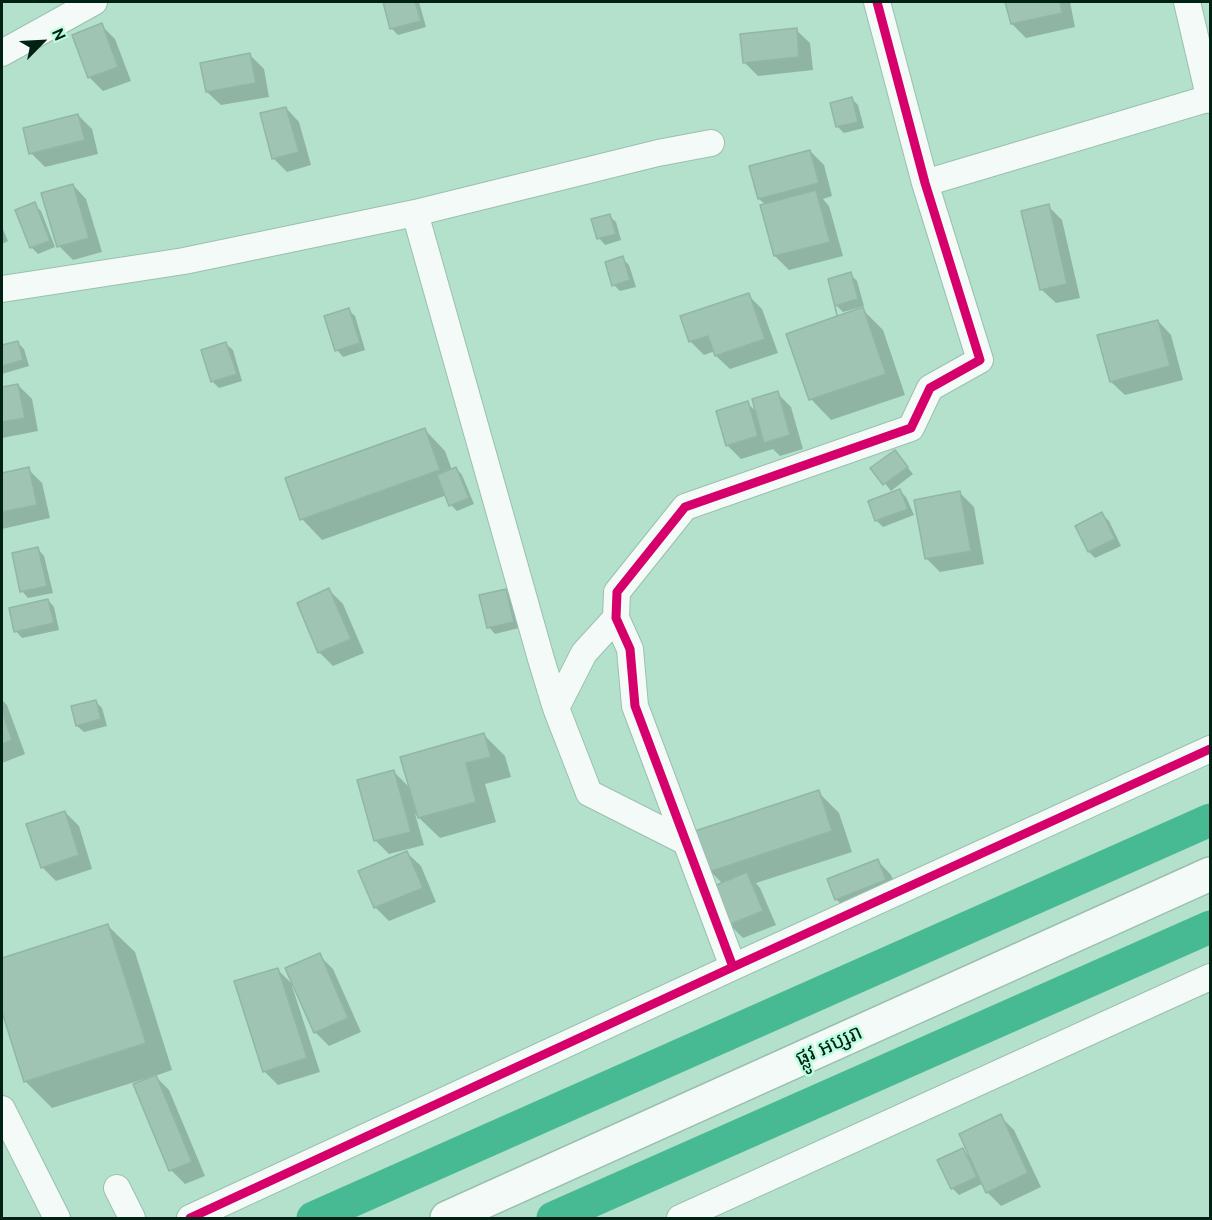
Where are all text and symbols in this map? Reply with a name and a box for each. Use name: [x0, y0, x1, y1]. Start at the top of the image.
north arrow: [12, 12, 72, 72]
text: N: [48, 25, 70, 44]
street label: ផ្លូវ អប្សរា: [792, 1020, 866, 1072]

